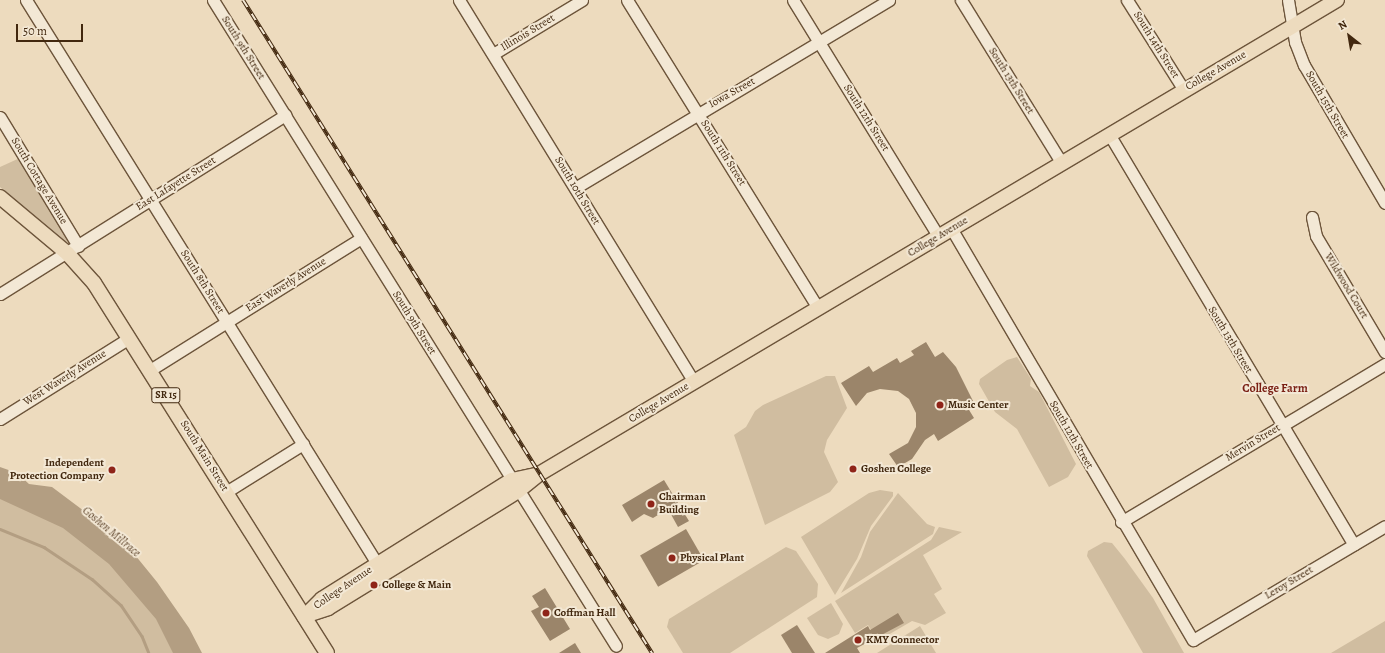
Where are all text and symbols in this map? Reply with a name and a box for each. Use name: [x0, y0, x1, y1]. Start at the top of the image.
street label: South 14th Street: [1130, 9, 1182, 81]
street label: Illinois Street: [499, 12, 557, 54]
street label: South 9th Street: [218, 14, 268, 82]
scale bar: [18, 16, 85, 42]
north arrow: [1329, 16, 1369, 56]
text: N: [1335, 17, 1350, 34]
text: 50 m: [23, 23, 47, 39]
street label: South 13th Street: [985, 45, 1037, 117]
street label: College Avenue: [1183, 48, 1249, 94]
street label: South 15th Street: [1302, 69, 1352, 141]
street label: Iowa Street: [707, 75, 757, 111]
street label: South 12th Street: [840, 82, 892, 154]
street label: South 11th Street: [698, 118, 748, 188]
street label: South Cottage Avenue: [8, 135, 70, 227]
street label: East Lafayette Street: [134, 154, 218, 214]
street label: South 10th Street: [551, 155, 603, 227]
street label: College Avenue: [906, 214, 970, 260]
street label: South 8th Street: [177, 248, 227, 316]
street label: Wildwood Court: [1321, 251, 1371, 321]
street label: East Waverly Avenue: [243, 255, 329, 315]
street label: South 9th Street: [389, 289, 439, 357]
street label: South 13th Street: [1205, 304, 1255, 376]
street label: West Waverly Avenue: [21, 347, 109, 409]
street label: College Avenue: [627, 380, 691, 426]
district label: College Farm: [1242, 382, 1308, 396]
road number: SR 15: [151, 387, 181, 403]
place label: Music Center: [948, 398, 1009, 412]
street label: South 12th Street: [1046, 399, 1096, 471]
marker: Music Center: [935, 400, 945, 410]
street label: South Main Street: [177, 418, 231, 494]
street label: Mervin Street: [1223, 421, 1283, 465]
place label: Independent Protection Company: [10, 457, 104, 483]
place label: Goshen College: [861, 462, 931, 476]
marker: Goshen College: [848, 464, 858, 474]
marker: Independent Protection Company: [107, 465, 117, 475]
place label: Chairman Building: [659, 491, 706, 517]
marker: Chairman Building: [646, 499, 656, 509]
water label: Goshen Millrace: [79, 504, 143, 560]
place label: Physical Plant: [680, 551, 744, 565]
marker: Physical Plant: [667, 553, 677, 563]
street label: Leroy Street: [1262, 563, 1316, 603]
street label: College Avenue: [311, 564, 375, 612]
place label: College & Main: [382, 578, 451, 592]
marker: College & Main: [369, 580, 379, 590]
place label: Coffman Hall: [554, 606, 615, 620]
marker: Coffman Hall: [541, 608, 551, 618]
place label: KMY Connector: [866, 633, 939, 647]
marker: KMY Connector: [853, 635, 863, 645]

